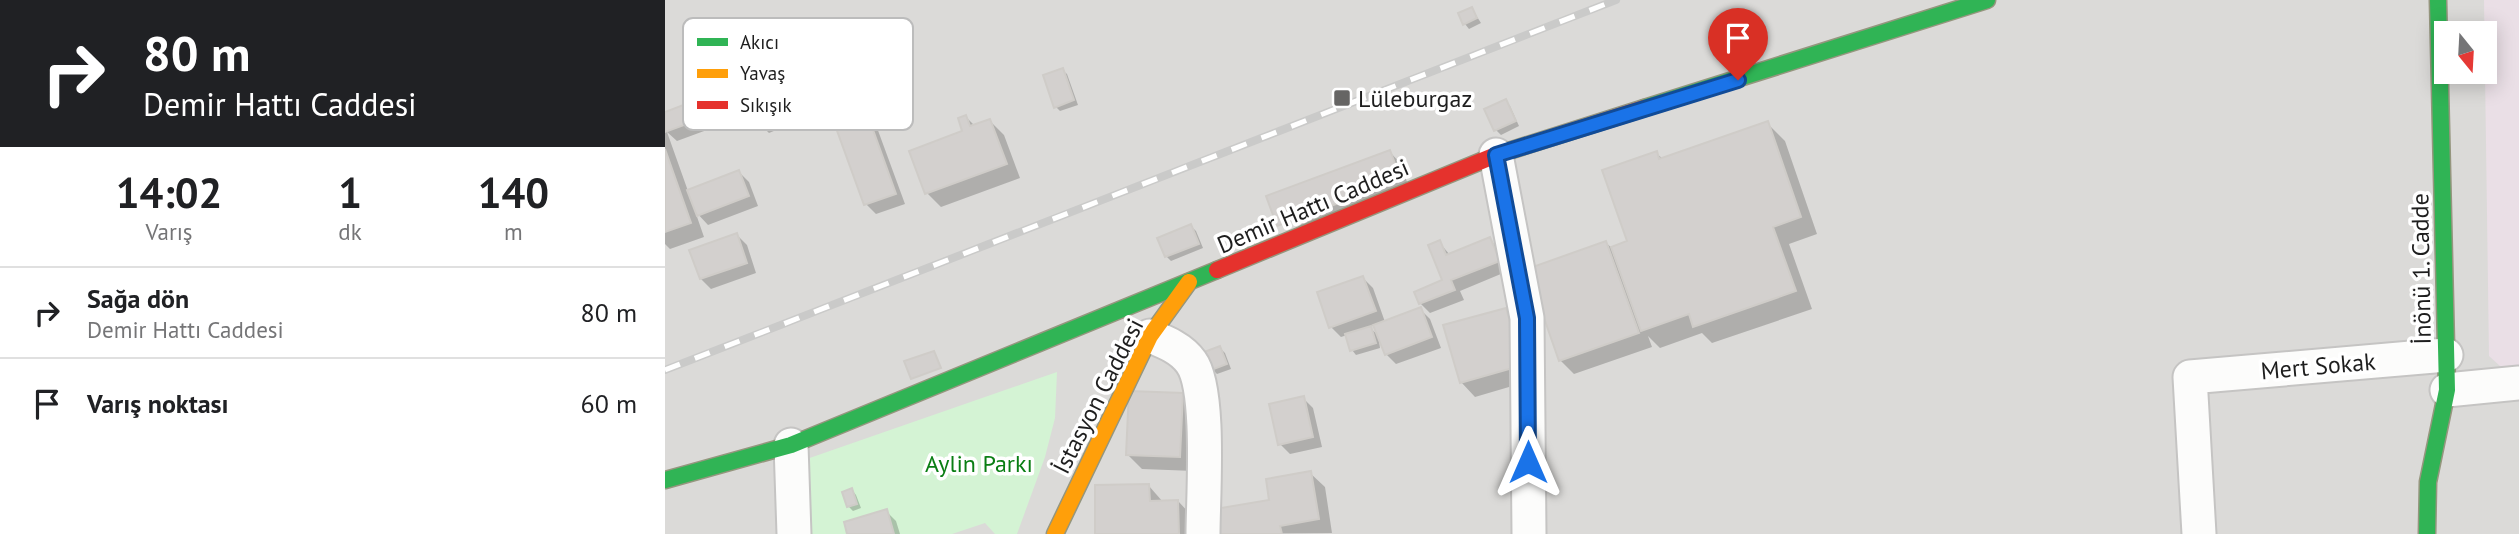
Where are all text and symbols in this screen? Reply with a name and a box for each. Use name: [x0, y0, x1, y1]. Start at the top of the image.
pin: [1708, 8, 1768, 80]
legend: [683, 18, 913, 130]
icon: arrive: [1719, 19, 1757, 57]
text: 80 m: [143, 21, 250, 85]
north arrow: [2434, 21, 2497, 84]
map controls: [2434, 21, 2497, 84]
icon: right: [28, 28, 119, 119]
text: Akıcı: [740, 30, 779, 54]
text: Yavaş: [740, 61, 785, 85]
text: Demir Hattı Caddesi: [143, 83, 417, 125]
place label: Lüleburgaz: [1358, 83, 1472, 114]
marker: Lüleburgaz: [1332, 88, 1352, 108]
text: Sıkışık: [740, 93, 792, 117]
street label: Demir Hattı Caddesi: [1212, 152, 1414, 260]
text: 14:02: [116, 165, 222, 220]
text: 1: [338, 165, 362, 220]
text: 140: [478, 165, 549, 220]
street label: İnönü 1. Cadde: [2404, 193, 2438, 345]
text: Varış: [146, 217, 193, 246]
text: dk: [338, 217, 362, 246]
text: m: [504, 217, 523, 246]
text: Sağa dön: [87, 282, 189, 315]
icon: right: [28, 294, 66, 332]
text: 80 m: [581, 296, 637, 329]
street label: İstasyon Caddesi: [1046, 313, 1150, 479]
text: Demir Hattı Caddesi: [87, 315, 284, 344]
street label: Mert Sokak: [2259, 345, 2377, 386]
icon: arrive: [28, 385, 66, 423]
text: Varış noktası: [87, 387, 229, 420]
text: 60 m: [581, 387, 637, 420]
position arrow: [1491, 425, 1565, 499]
park label: Aylin Parkı: [925, 448, 1033, 479]

